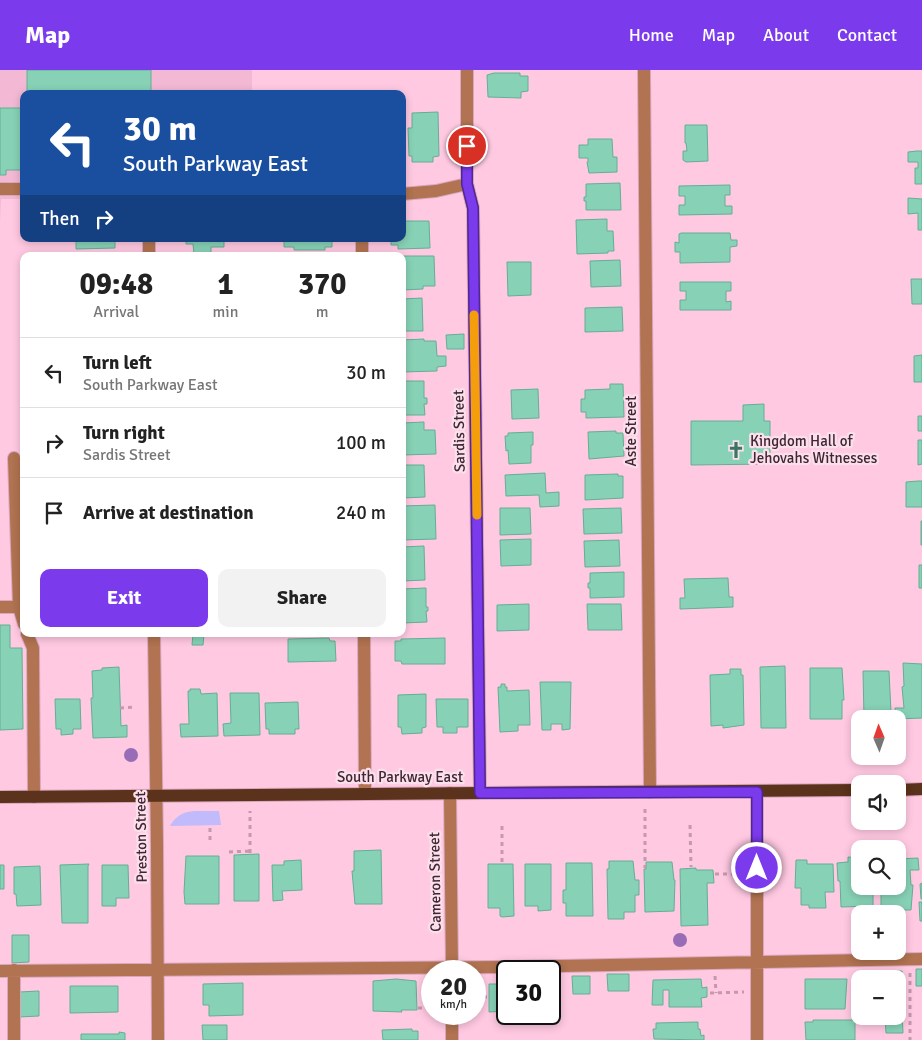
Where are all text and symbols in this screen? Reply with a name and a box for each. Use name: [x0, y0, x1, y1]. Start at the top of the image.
text: Map: [25, 20, 70, 50]
text: Home: [629, 24, 674, 46]
text: Map: [702, 24, 735, 46]
text: About: [763, 24, 809, 46]
text: Contact: [837, 24, 897, 46]
text: 30 m: [123, 107, 197, 150]
icon: left: [40, 110, 105, 175]
pin: [446, 125, 488, 167]
icon: arrive: [453, 132, 481, 160]
text: South Parkway East: [123, 150, 308, 177]
icon: right: [90, 205, 118, 233]
text: Then: [40, 207, 80, 231]
text: 09:48: [79, 266, 153, 303]
text: 1: [217, 266, 234, 303]
text: 370: [298, 266, 346, 303]
text: Arrival: [93, 302, 139, 322]
text: min: [213, 302, 238, 322]
text: m: [316, 302, 329, 322]
text: Turn left: [83, 351, 152, 375]
icon: left: [40, 359, 68, 387]
text: 30 m: [346, 361, 386, 385]
text: South Parkway East: [83, 375, 218, 395]
street label: Sardis Street: [449, 390, 469, 472]
street label: Aste Street: [622, 396, 640, 466]
text: Turn right: [83, 421, 165, 445]
icon: right: [40, 429, 68, 457]
text: 100 m: [336, 431, 386, 455]
place label: Kingdom Hall of Jehovahs Witnesses: [750, 432, 878, 467]
church icon: Kingdom Hall of Jehovahs Witnesses: [726, 440, 746, 460]
text: Sardis Street: [83, 445, 171, 465]
icon: arrive: [40, 499, 68, 527]
text: Arrive at destination: [83, 501, 254, 525]
text: 240 m: [336, 501, 386, 525]
button: Exit: [40, 569, 208, 627]
button: Share: [218, 569, 386, 627]
north arrow: [851, 710, 906, 765]
map controls: [851, 710, 906, 1025]
street label: South Parkway East: [337, 768, 463, 786]
button: sound: [851, 775, 906, 830]
street label: Preston Street: [131, 791, 151, 883]
street label: Cameron Street: [425, 832, 445, 932]
button: search: [851, 840, 906, 895]
position arrow: [730, 841, 782, 893]
button: +: [851, 905, 906, 960]
speed limit sign: 30: [496, 960, 561, 1025]
button: −: [851, 970, 906, 1025]
text: 20: [440, 971, 467, 1002]
text: km/h: [440, 997, 467, 1012]

